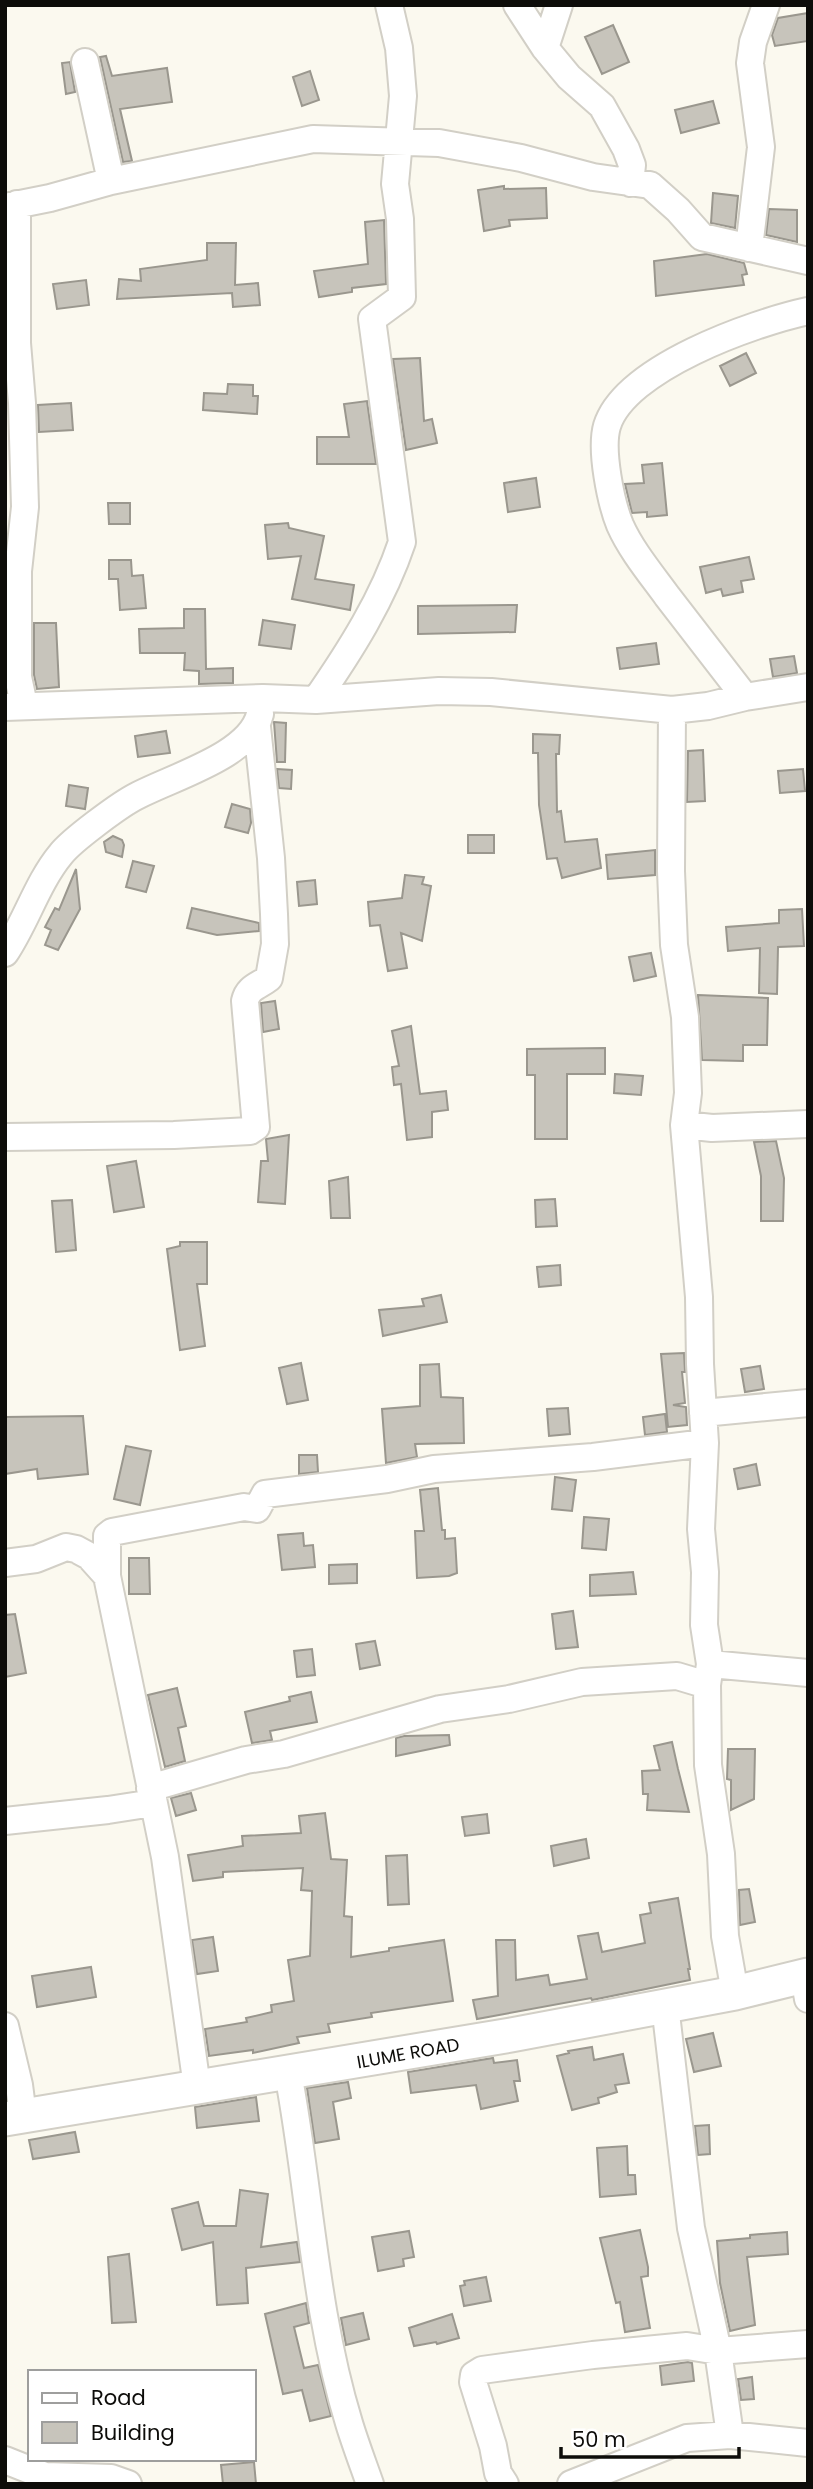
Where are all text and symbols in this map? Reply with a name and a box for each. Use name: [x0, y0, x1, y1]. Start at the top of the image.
street label: ILUME ROAD: [355, 2032, 461, 2074]
legend: [28, 2370, 256, 2461]
text: Road: [91, 2383, 146, 2412]
scale bar: [561, 2416, 740, 2460]
text: Building: [91, 2418, 175, 2447]
text: 50 m: [572, 2425, 626, 2454]

